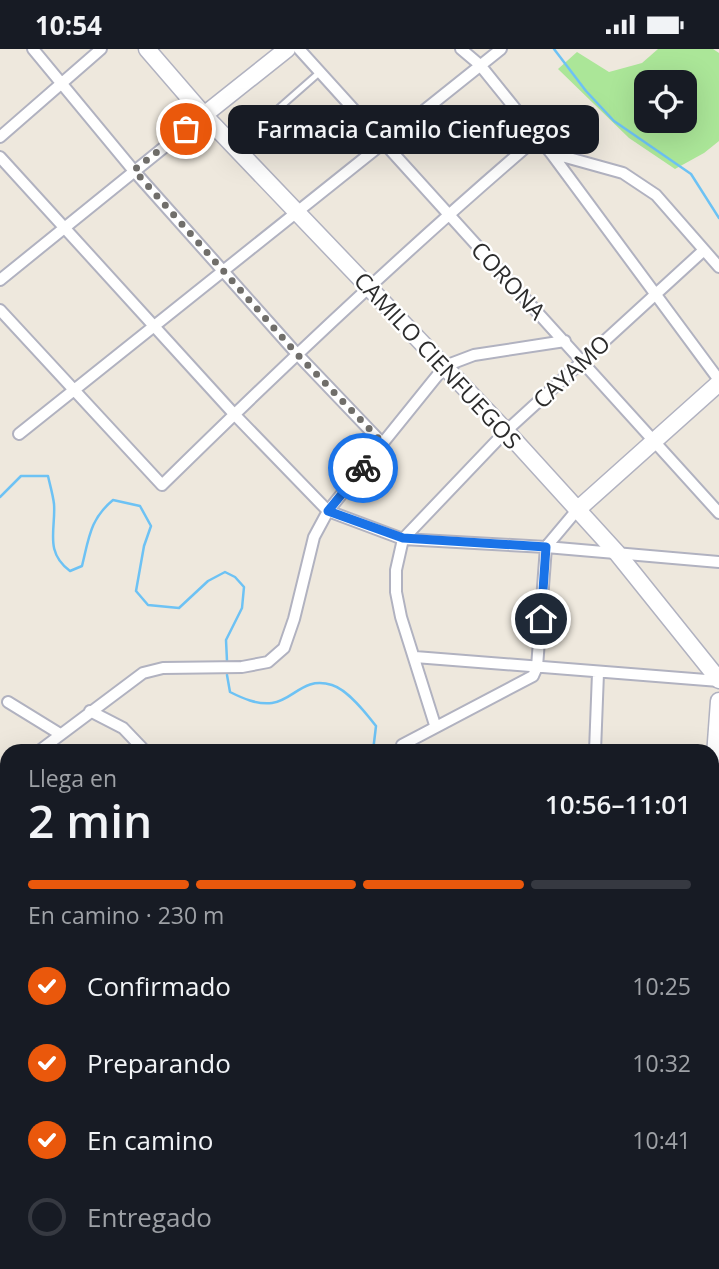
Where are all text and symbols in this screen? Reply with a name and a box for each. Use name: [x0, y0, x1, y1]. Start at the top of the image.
text: 10:54: [35, 7, 102, 43]
map controls: [634, 70, 697, 133]
button: locate: [634, 70, 697, 133]
pin: [156, 99, 216, 159]
callout: Farmacia Camilo Cienfuegos: [228, 105, 599, 153]
icon: bag: [167, 110, 205, 148]
text: Farmacia Camilo Cienfuegos: [257, 113, 570, 145]
street label: CORONA: [464, 234, 554, 326]
street label: CAMILO CIENFUEGOS: [347, 264, 529, 456]
street label: CAYAMO: [525, 327, 617, 415]
courier: [328, 433, 398, 503]
icon: bike: [344, 449, 382, 487]
pin: [511, 589, 571, 649]
icon: home: [522, 600, 560, 638]
text: Llega en: [28, 762, 117, 794]
text: 10:56–11:01: [545, 786, 691, 822]
text: 2 min: [28, 789, 152, 851]
text: En camino · 230 m: [28, 899, 224, 931]
icon: check: [28, 967, 66, 1005]
text: Confirmado: [87, 968, 231, 1004]
text: 10:25: [632, 970, 691, 1002]
icon: check: [28, 1044, 66, 1082]
text: Preparando: [87, 1045, 231, 1081]
text: 10:32: [632, 1047, 691, 1079]
icon: check: [28, 1121, 66, 1159]
text: En camino: [87, 1122, 213, 1158]
text: 10:41: [632, 1124, 691, 1156]
text: Entregado: [87, 1199, 212, 1235]

